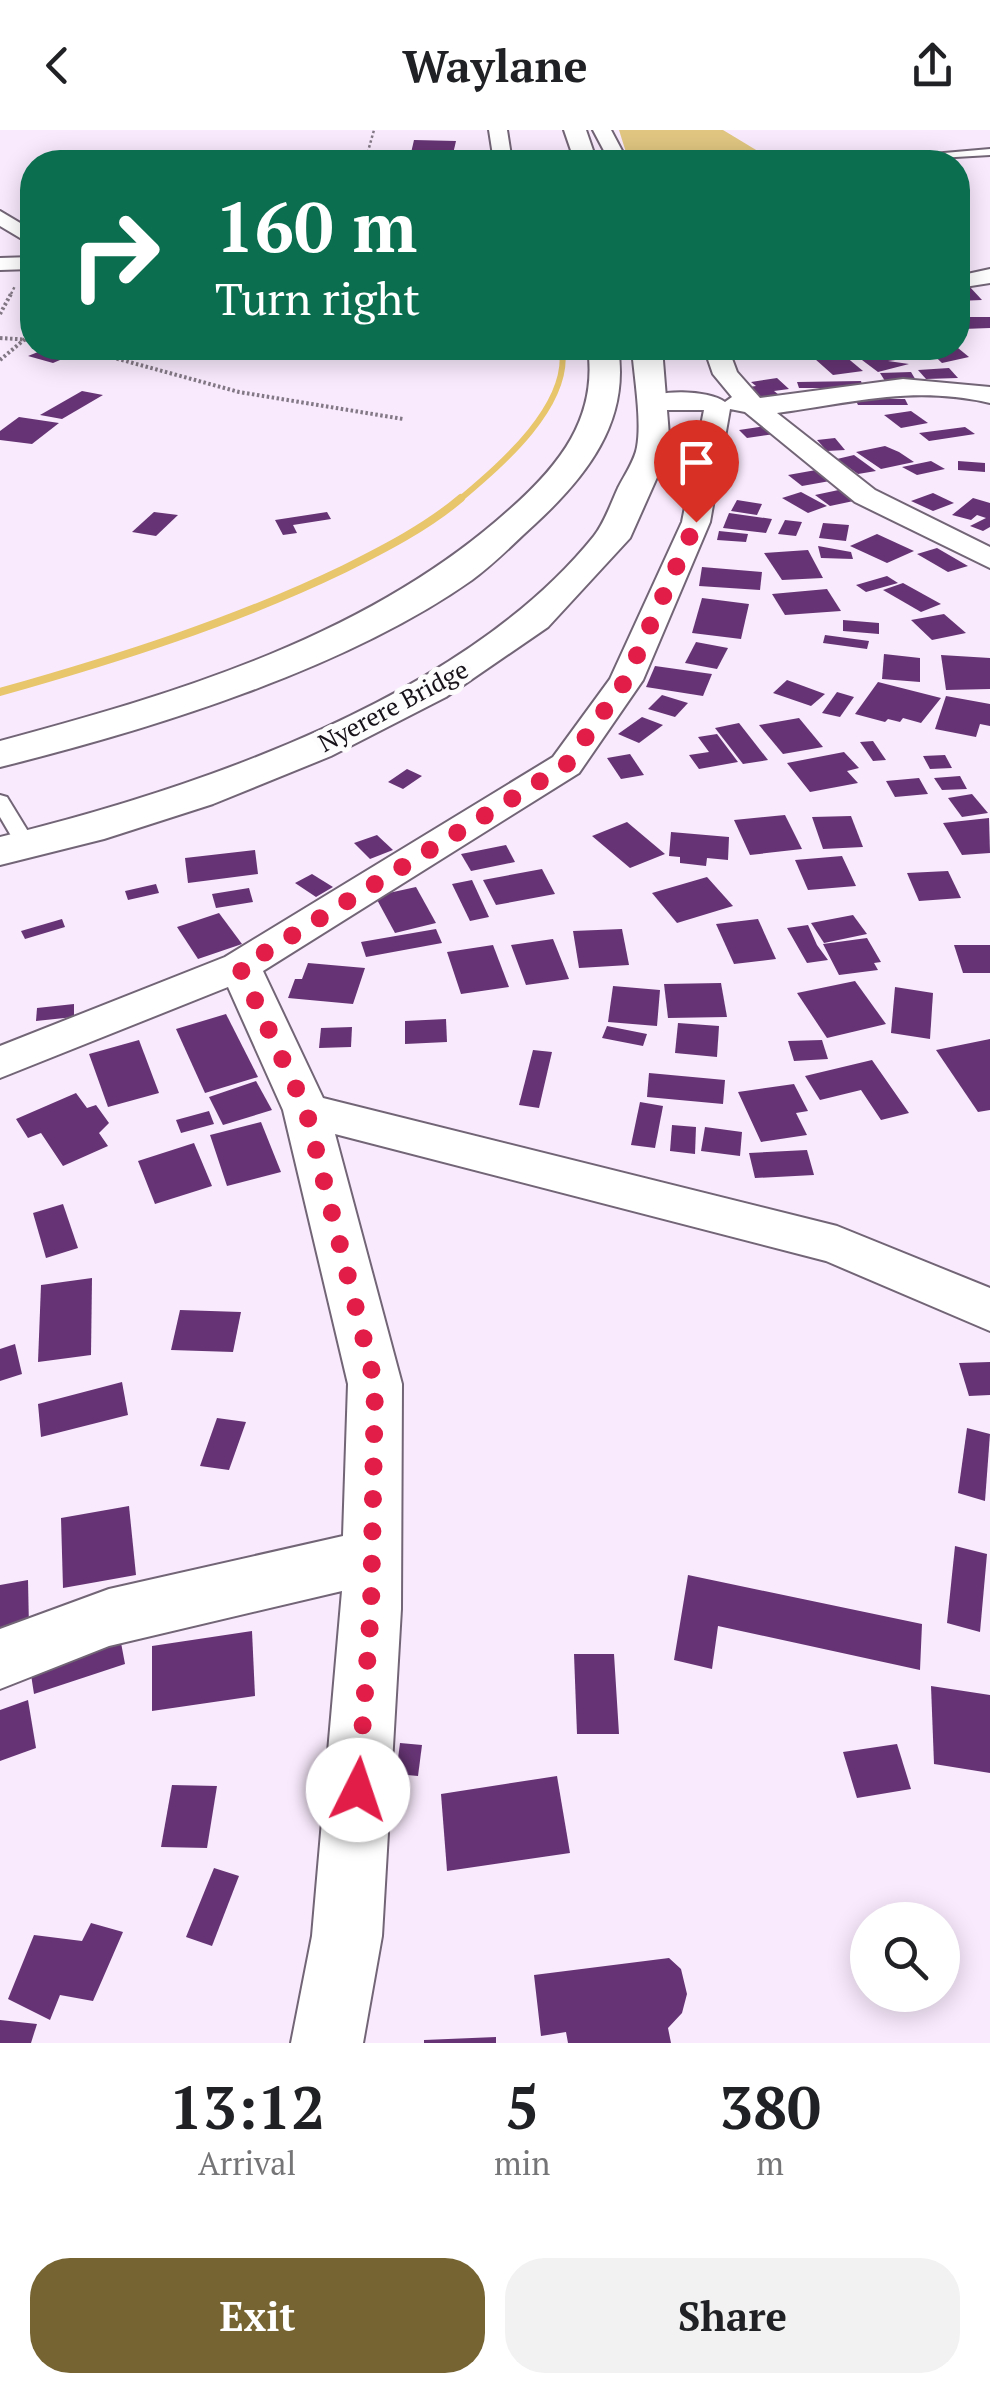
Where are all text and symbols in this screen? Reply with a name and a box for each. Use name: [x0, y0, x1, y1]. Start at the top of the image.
text: Waylane: [402, 35, 588, 95]
icon: back: [30, 38, 85, 93]
icon: share: [905, 38, 960, 93]
text: 160 m: [215, 179, 417, 272]
icon: right: [50, 190, 180, 320]
text: Turn right: [215, 268, 420, 328]
pin: [654, 420, 739, 523]
icon: arrive: [669, 435, 724, 490]
street label: Nyerere Bridge: [312, 652, 474, 759]
position arrow: [306, 1738, 410, 1842]
map controls: [850, 1902, 960, 2012]
button: search: [850, 1902, 960, 2012]
text: 13:12: [169, 2067, 325, 2146]
text: 5: [505, 2067, 539, 2146]
text: 380: [719, 2067, 821, 2146]
text: Arrival: [198, 2142, 296, 2184]
text: min: [494, 2142, 550, 2184]
text: m: [756, 2142, 784, 2184]
button: Exit: [30, 2258, 485, 2373]
button: Share: [505, 2258, 960, 2373]

